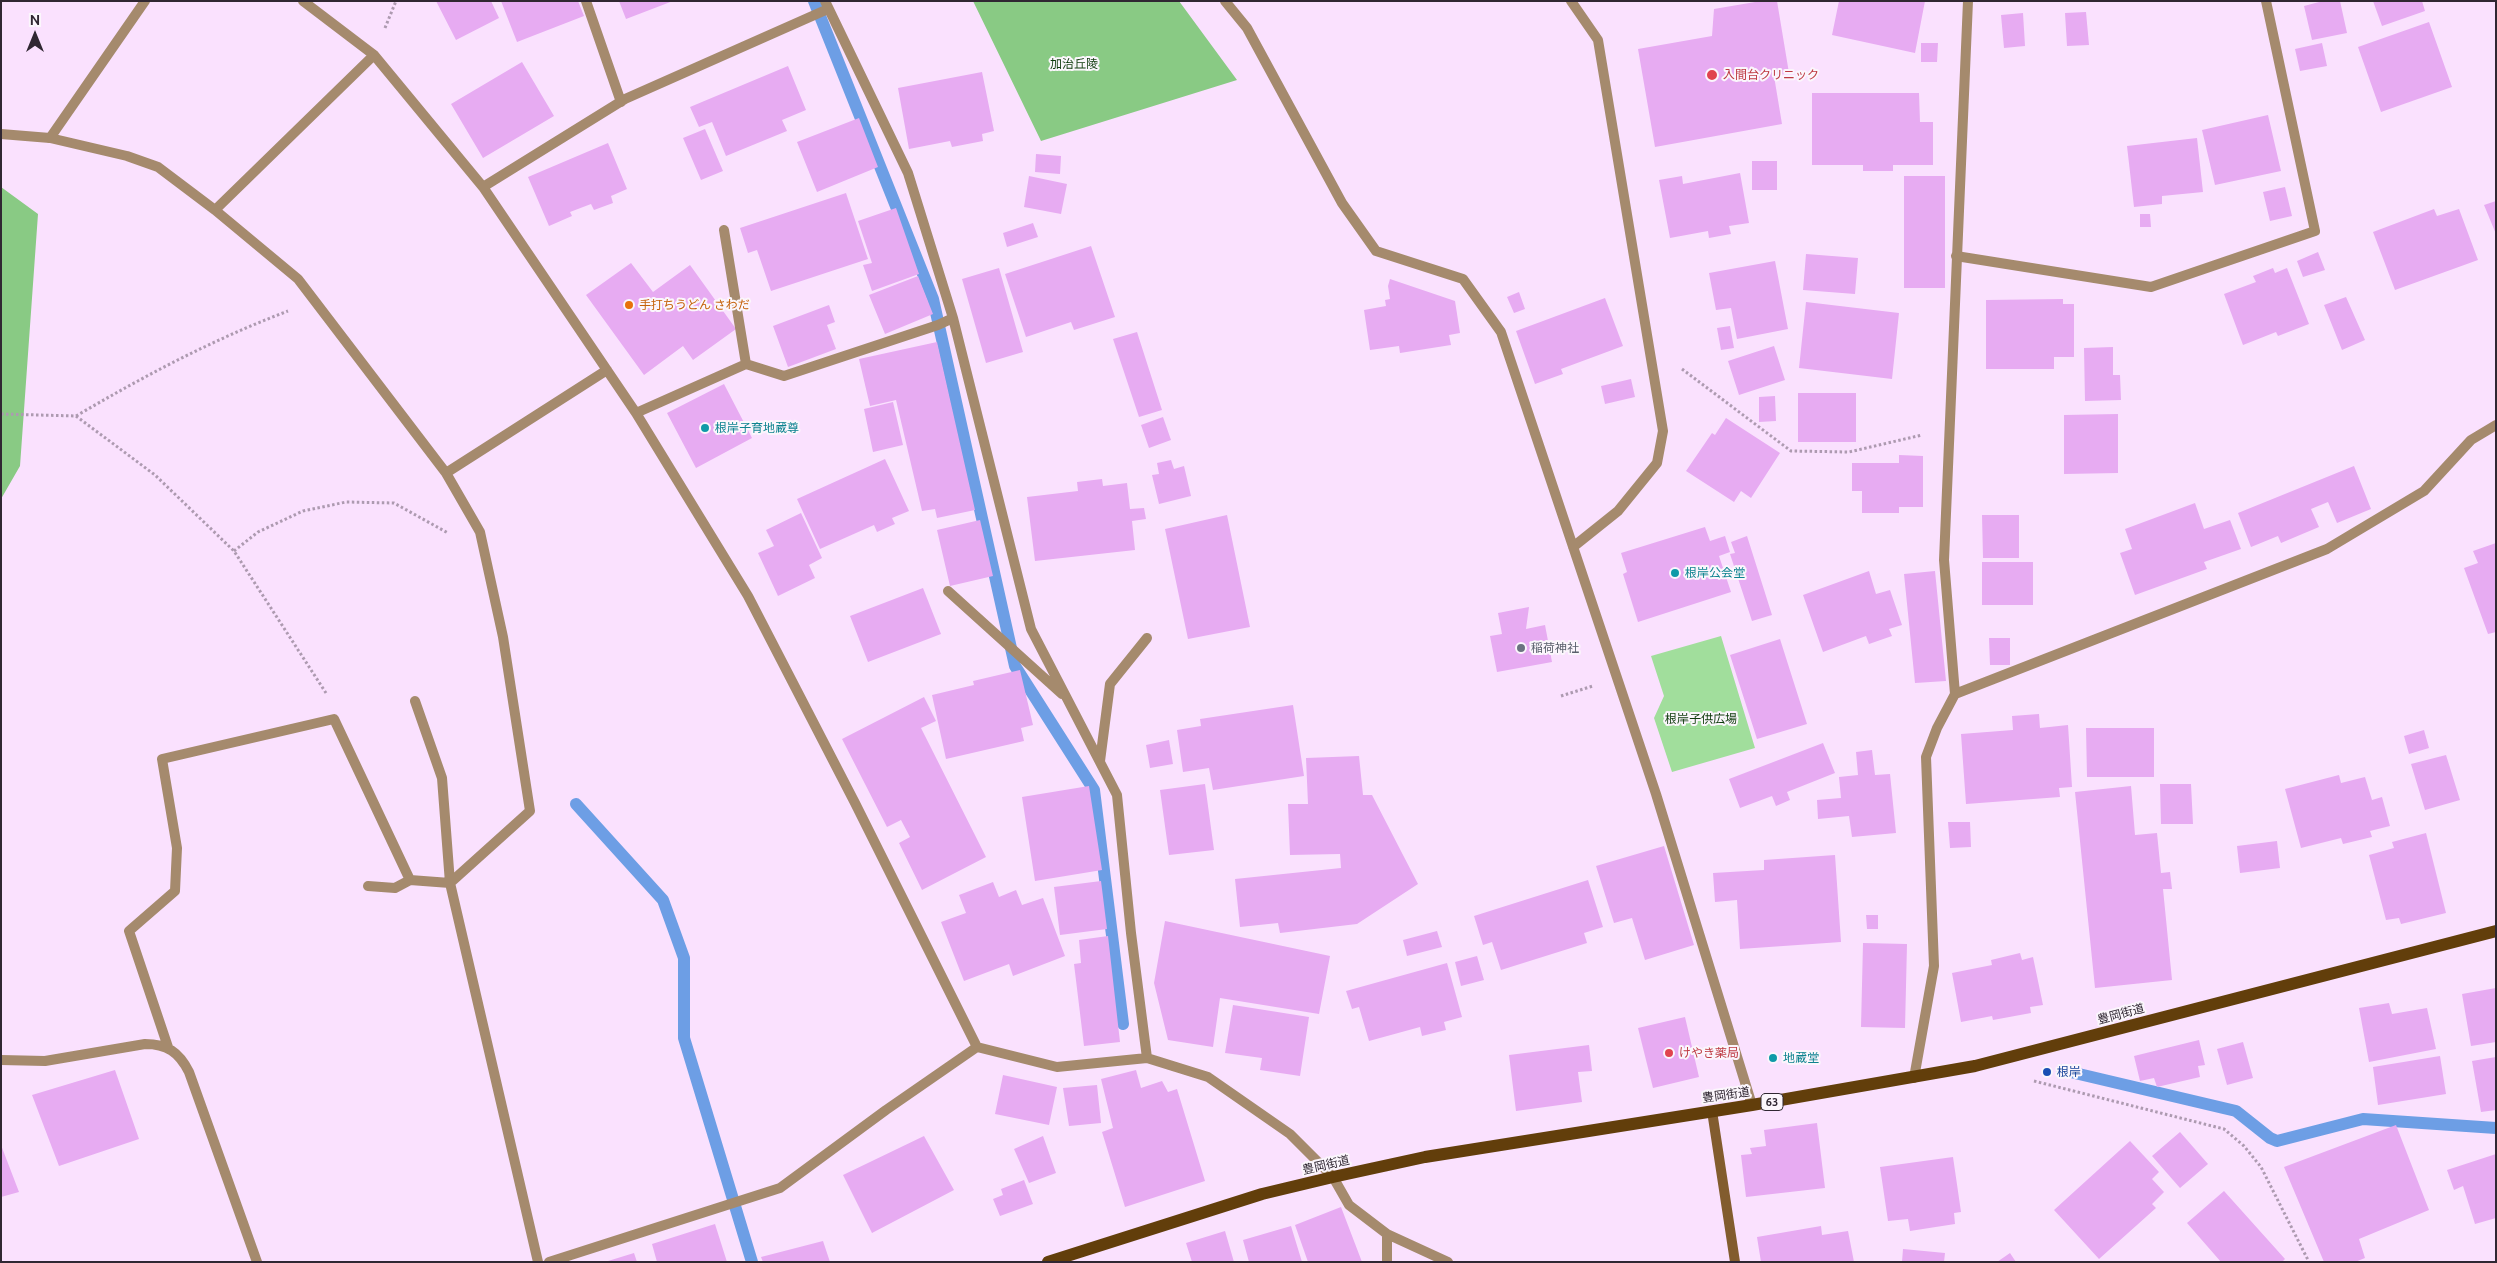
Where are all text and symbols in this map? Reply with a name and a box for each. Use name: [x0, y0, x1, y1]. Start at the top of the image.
north arrow: [10, 10, 60, 60]
text: N: [30, 12, 40, 28]
park label: 加治丘陵: [1050, 57, 1098, 71]
marker: 入間台クリニック: [1705, 68, 1719, 82]
place label: 入間台クリニック: [1723, 68, 1819, 82]
place label: 手打ちうどん さわだ: [639, 298, 750, 312]
marker: 手打ちうどん さわだ: [623, 299, 635, 311]
place label: 根岸子育地蔵尊: [715, 421, 799, 435]
marker: 根岸子育地蔵尊: [699, 422, 711, 434]
place label: 根岸公会堂: [1685, 566, 1745, 580]
marker: 根岸公会堂: [1669, 567, 1681, 579]
place label: 稲荷神社: [1531, 641, 1579, 655]
marker: 稲荷神社: [1515, 642, 1527, 654]
park label: 根岸子供広場: [1665, 712, 1737, 726]
street label: 豊岡街道: [2096, 1001, 2146, 1027]
place label: けやき薬局: [1679, 1046, 1739, 1060]
marker: けやき薬局: [1663, 1047, 1675, 1059]
place label: 地蔵堂: [1783, 1051, 1819, 1065]
marker: 地蔵堂: [1767, 1052, 1779, 1064]
place label: 根岸: [2057, 1065, 2081, 1079]
marker: 根岸: [2041, 1066, 2053, 1078]
street label: 豊岡街道: [1701, 1085, 1751, 1105]
road number: 63: [1761, 1094, 1783, 1110]
street label: 豊岡街道: [1301, 1153, 1351, 1177]

